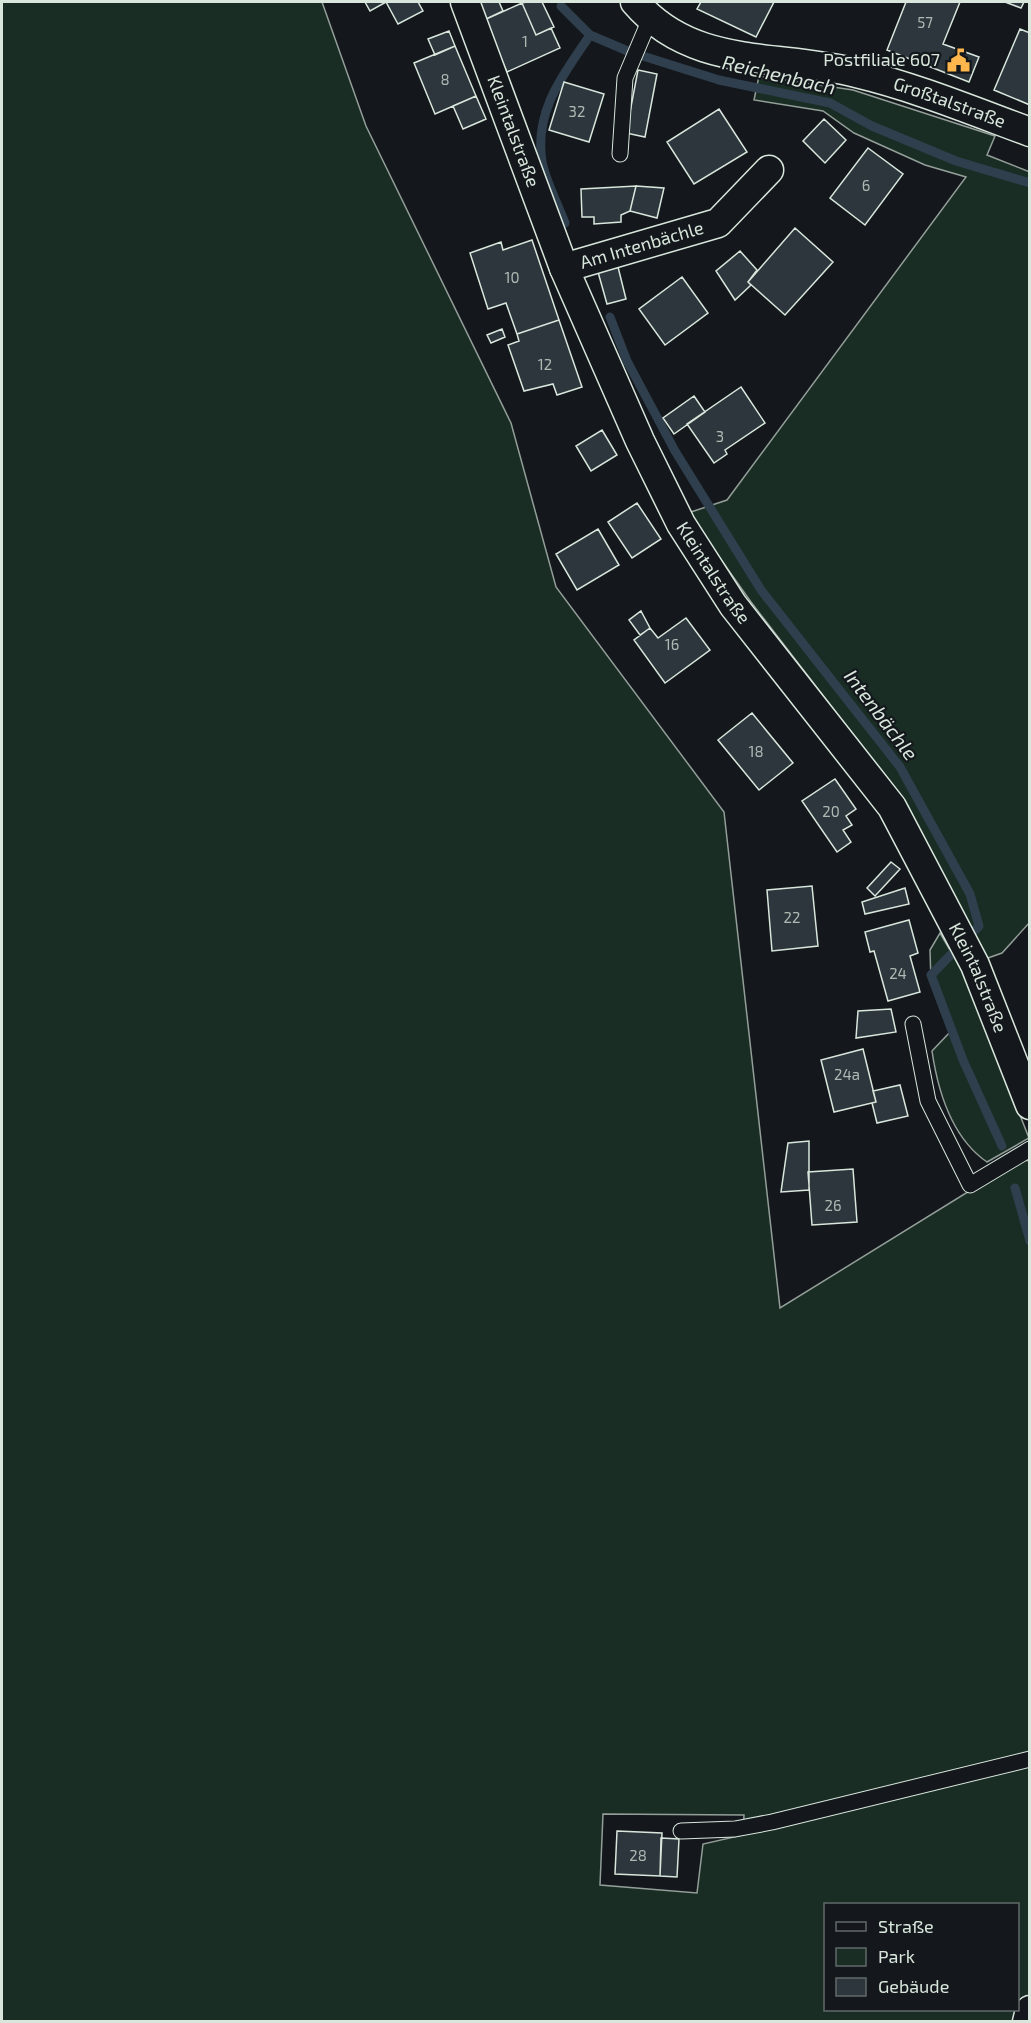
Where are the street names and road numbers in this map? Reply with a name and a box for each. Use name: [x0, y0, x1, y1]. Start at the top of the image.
street label: Kleintalstraße: [483, 72, 545, 190]
street label: Großtalstraße: [891, 72, 1009, 132]
street label: Am Intenbächle: [577, 216, 706, 273]
street label: Kleintalstraße: [672, 517, 756, 628]
street label: Kleintalstraße: [945, 919, 1012, 1035]

